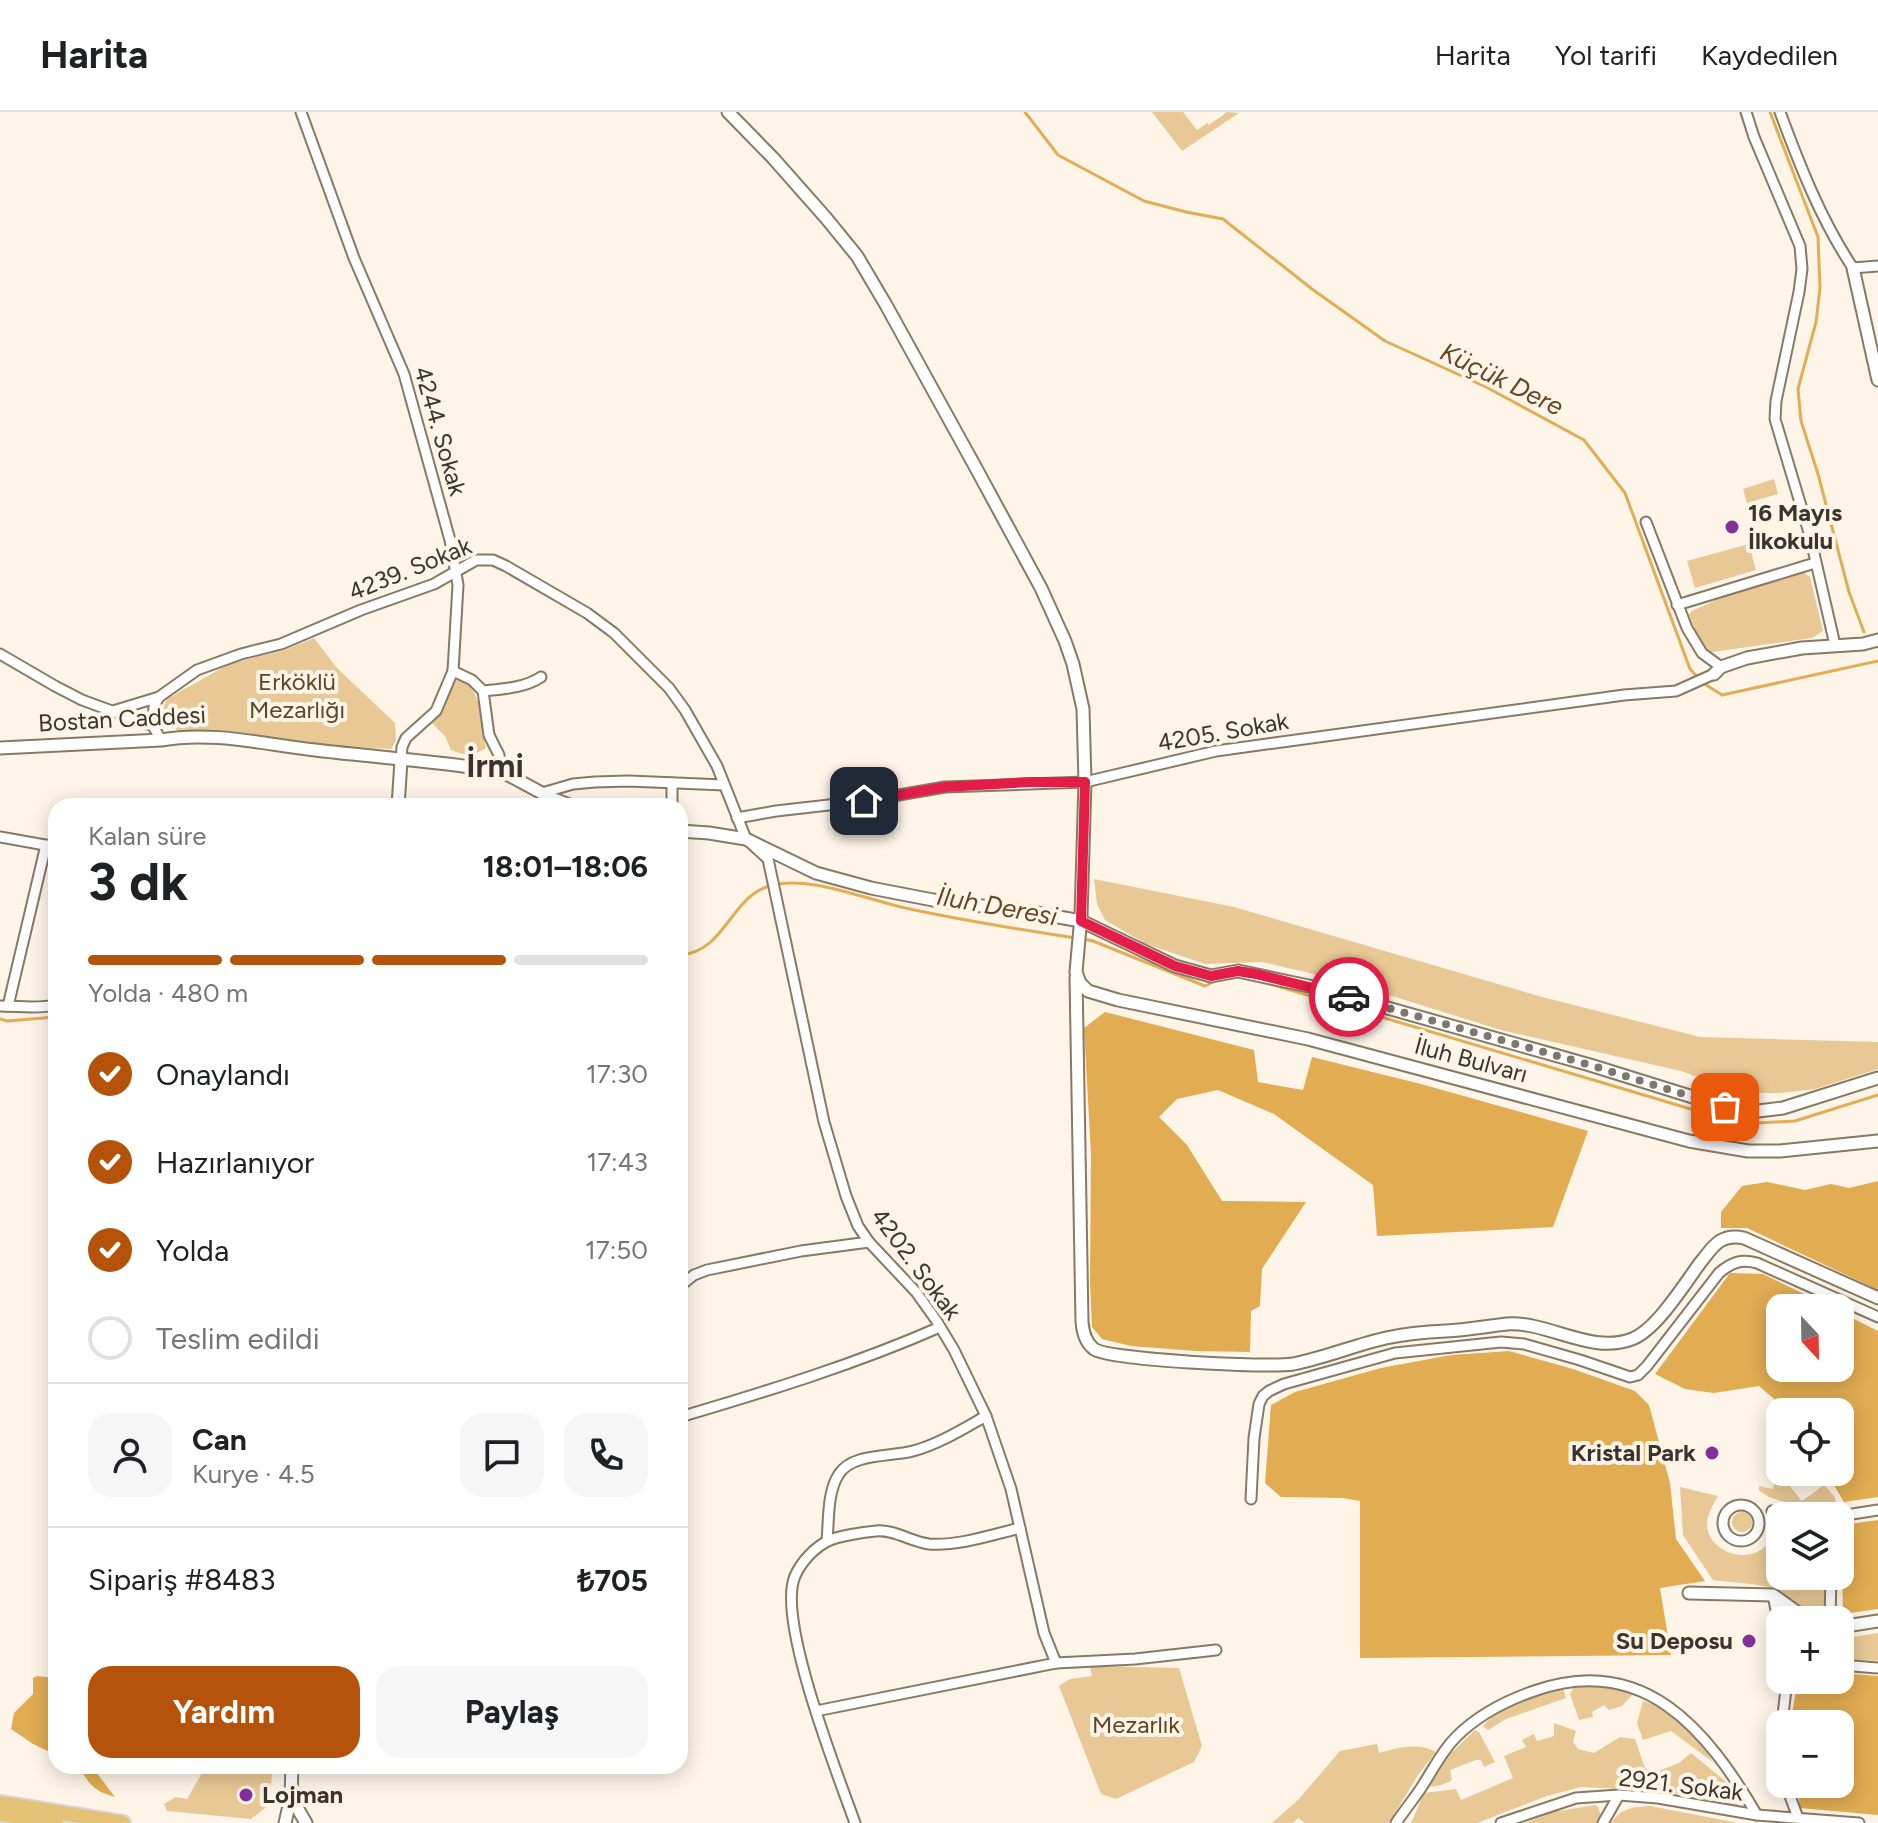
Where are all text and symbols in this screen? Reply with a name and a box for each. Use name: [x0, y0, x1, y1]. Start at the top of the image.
text: Harita: [40, 32, 148, 78]
text: Harita: [1435, 38, 1511, 72]
text: Yol tarifi: [1555, 38, 1657, 72]
text: Kaydedilen: [1701, 38, 1838, 72]
water label: Küçük Dere: [1435, 335, 1569, 423]
street label: 4244. Sokak: [408, 363, 473, 499]
place label: 16 Mayıs İlkokulu: [1748, 498, 1842, 555]
marker: 16 Mayıs İlkokulu: [1723, 518, 1741, 536]
street label: 4239. Sokak: [344, 531, 476, 606]
park label: Erköklü Mezarlığı: [249, 667, 345, 724]
street label: Bostan Caddesi: [37, 700, 207, 737]
street label: 4205. Sokak: [1155, 706, 1291, 757]
district label: İrmi: [466, 746, 524, 785]
pin: [830, 767, 898, 835]
icon: home: [842, 779, 886, 823]
text: Kalan süre: [88, 820, 206, 852]
text: 18:01–18:06: [482, 848, 648, 885]
text: 3 dk: [88, 851, 188, 913]
water label: İluh Deresi: [934, 880, 1061, 932]
courier: [1309, 957, 1389, 1037]
icon: car: [1327, 975, 1371, 1019]
text: Yolda · 480 m: [88, 977, 248, 1009]
street label: İluh Bulvarı: [1411, 1031, 1531, 1089]
icon: check: [88, 1052, 132, 1096]
text: Onaylandı: [156, 1056, 290, 1093]
text: 17:30: [586, 1058, 648, 1090]
pin: [1691, 1073, 1759, 1141]
icon: bag: [1703, 1085, 1747, 1129]
icon: check: [88, 1140, 132, 1184]
text: Hazırlanıyor: [156, 1144, 314, 1181]
text: 17:43: [586, 1146, 648, 1178]
street label: 4202. Sokak: [865, 1202, 968, 1325]
icon: check: [88, 1228, 132, 1272]
text: Yolda: [156, 1232, 229, 1269]
text: 17:50: [585, 1234, 648, 1266]
north arrow: [1766, 1294, 1854, 1382]
map controls: [1766, 1294, 1854, 1798]
text: Teslim edildi: [156, 1320, 320, 1357]
button: locate: [1766, 1398, 1854, 1486]
button: person: [88, 1413, 172, 1497]
button: chat: [460, 1413, 544, 1497]
button: phone: [564, 1413, 648, 1497]
text: Can: [192, 1421, 247, 1458]
place label: Kristal Park: [1571, 1438, 1696, 1467]
marker: Kristal Park: [1703, 1444, 1721, 1462]
text: Kurye · 4.5: [192, 1458, 315, 1490]
button: layers: [1766, 1502, 1854, 1590]
text: Sipariş #8483: [88, 1561, 276, 1598]
text: ₺705: [577, 1562, 648, 1599]
button: +: [1766, 1606, 1854, 1694]
place label: Su Deposu: [1616, 1626, 1733, 1655]
marker: Su Deposu: [1740, 1632, 1758, 1650]
button: Yardım: [88, 1666, 360, 1758]
button: Paylaş: [376, 1666, 648, 1758]
park label: Mezarlık: [1092, 1710, 1180, 1739]
button: −: [1766, 1710, 1854, 1798]
street label: 2921. Sokak: [1617, 1762, 1745, 1807]
place label: Lojman: [262, 1780, 343, 1809]
marker: Lojman: [237, 1786, 255, 1804]

